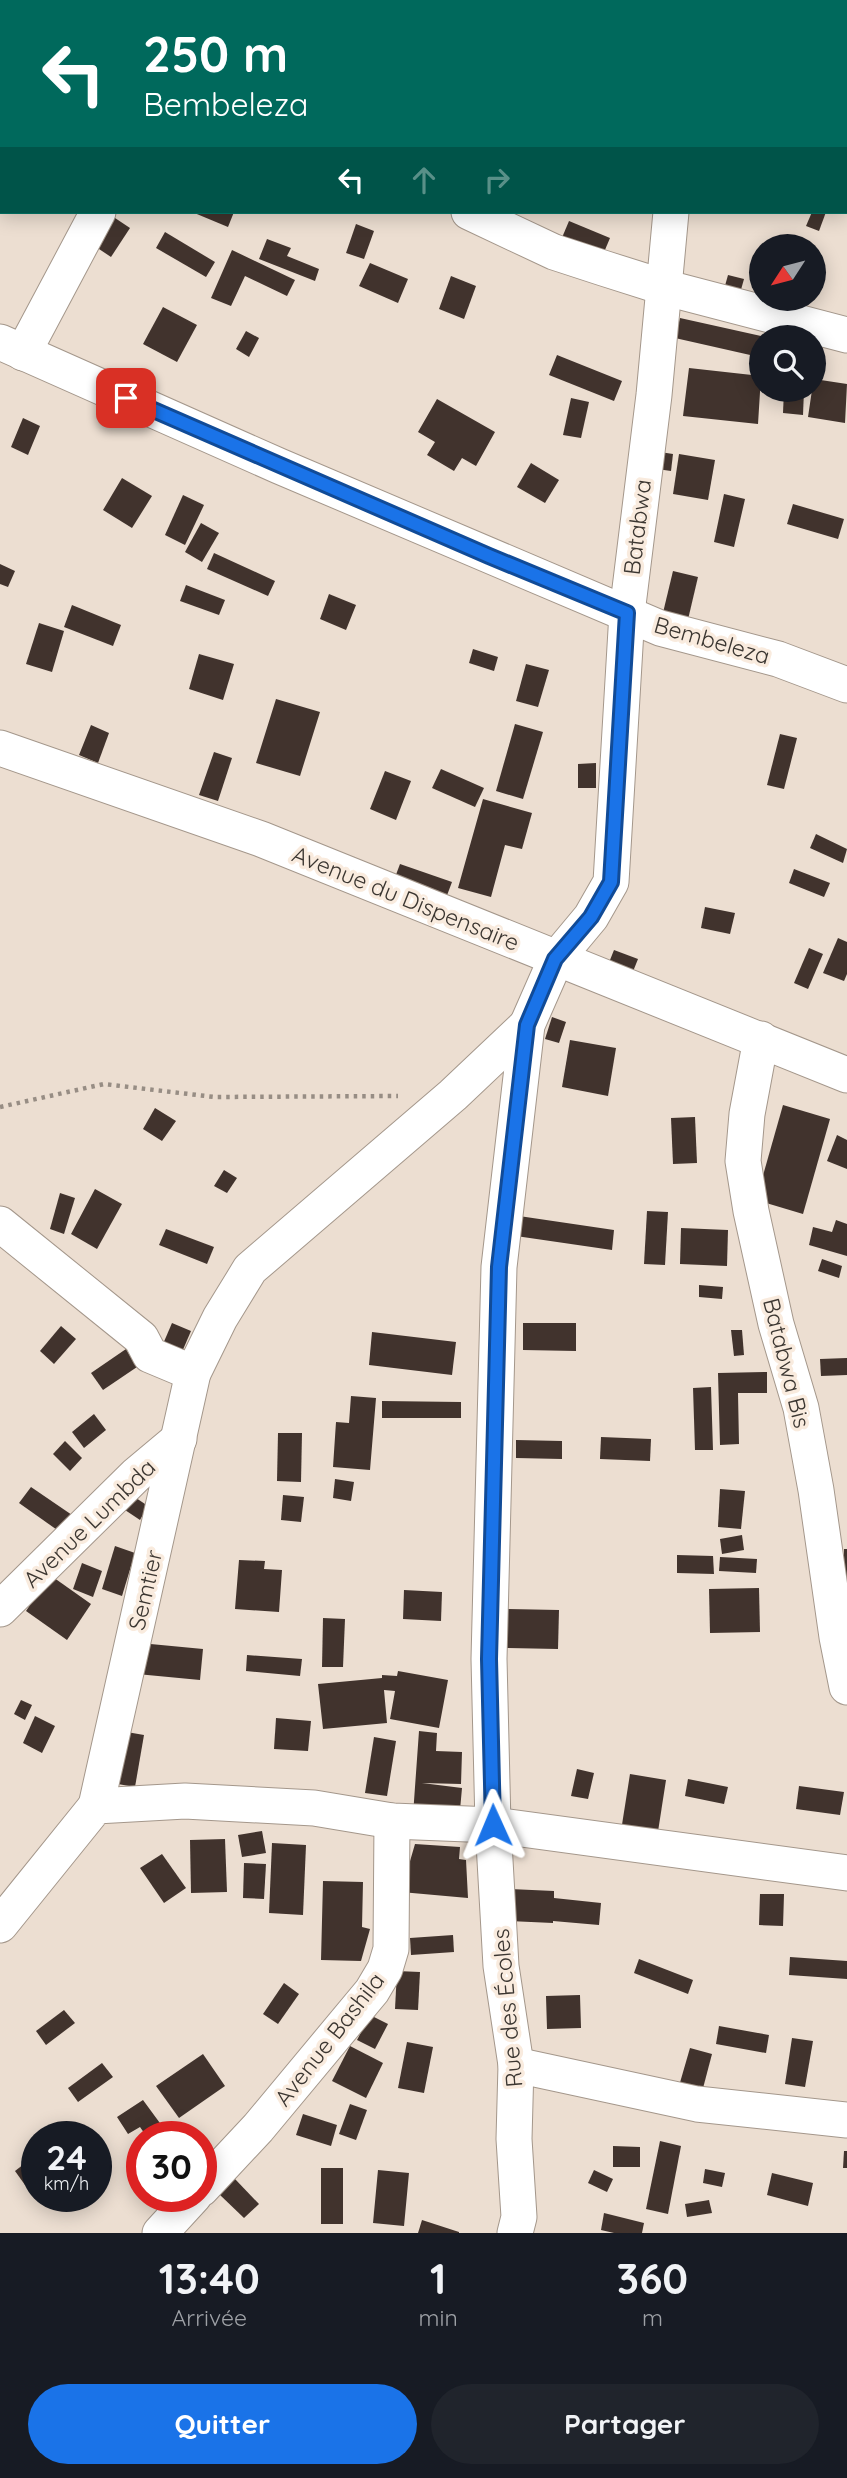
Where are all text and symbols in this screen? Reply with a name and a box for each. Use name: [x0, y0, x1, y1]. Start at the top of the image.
text: 250 m: [143, 23, 288, 84]
icon: left: [28, 28, 119, 119]
text: Bembeleza: [143, 84, 308, 124]
icon: left: [332, 161, 370, 199]
icon: ahead: [405, 161, 443, 199]
icon: right: [478, 161, 516, 199]
north arrow: [749, 234, 826, 312]
map controls: [749, 234, 826, 402]
button: search: [749, 325, 826, 402]
pin: [96, 368, 156, 428]
icon: arrive: [107, 379, 145, 417]
street label: Batabwa: [617, 478, 657, 576]
street label: Bembeleza: [651, 610, 773, 670]
street label: Avenue du Dispensaire: [288, 839, 524, 957]
street label: Batabwa Bis: [757, 1295, 817, 1431]
street label: Avenue Lumbda: [17, 1452, 161, 1594]
street label: Semtier: [122, 1547, 168, 1633]
position arrow: [456, 1788, 530, 1862]
street label: Rue des Écoles: [486, 1927, 528, 2089]
street label: Avenue Bashila: [268, 1966, 390, 2112]
speed limit sign: 30: [126, 2121, 217, 2212]
text: 24: [46, 2135, 87, 2179]
text: km/h: [44, 2172, 89, 2195]
text: 13:40: [159, 2252, 260, 2305]
text: 1: [430, 2252, 446, 2305]
text: 360: [617, 2252, 688, 2305]
text: Arrivée: [171, 2303, 247, 2332]
text: min: [419, 2303, 458, 2332]
text: m: [642, 2303, 663, 2332]
button: Quitter: [28, 2384, 417, 2464]
button: Partager: [431, 2384, 819, 2464]

